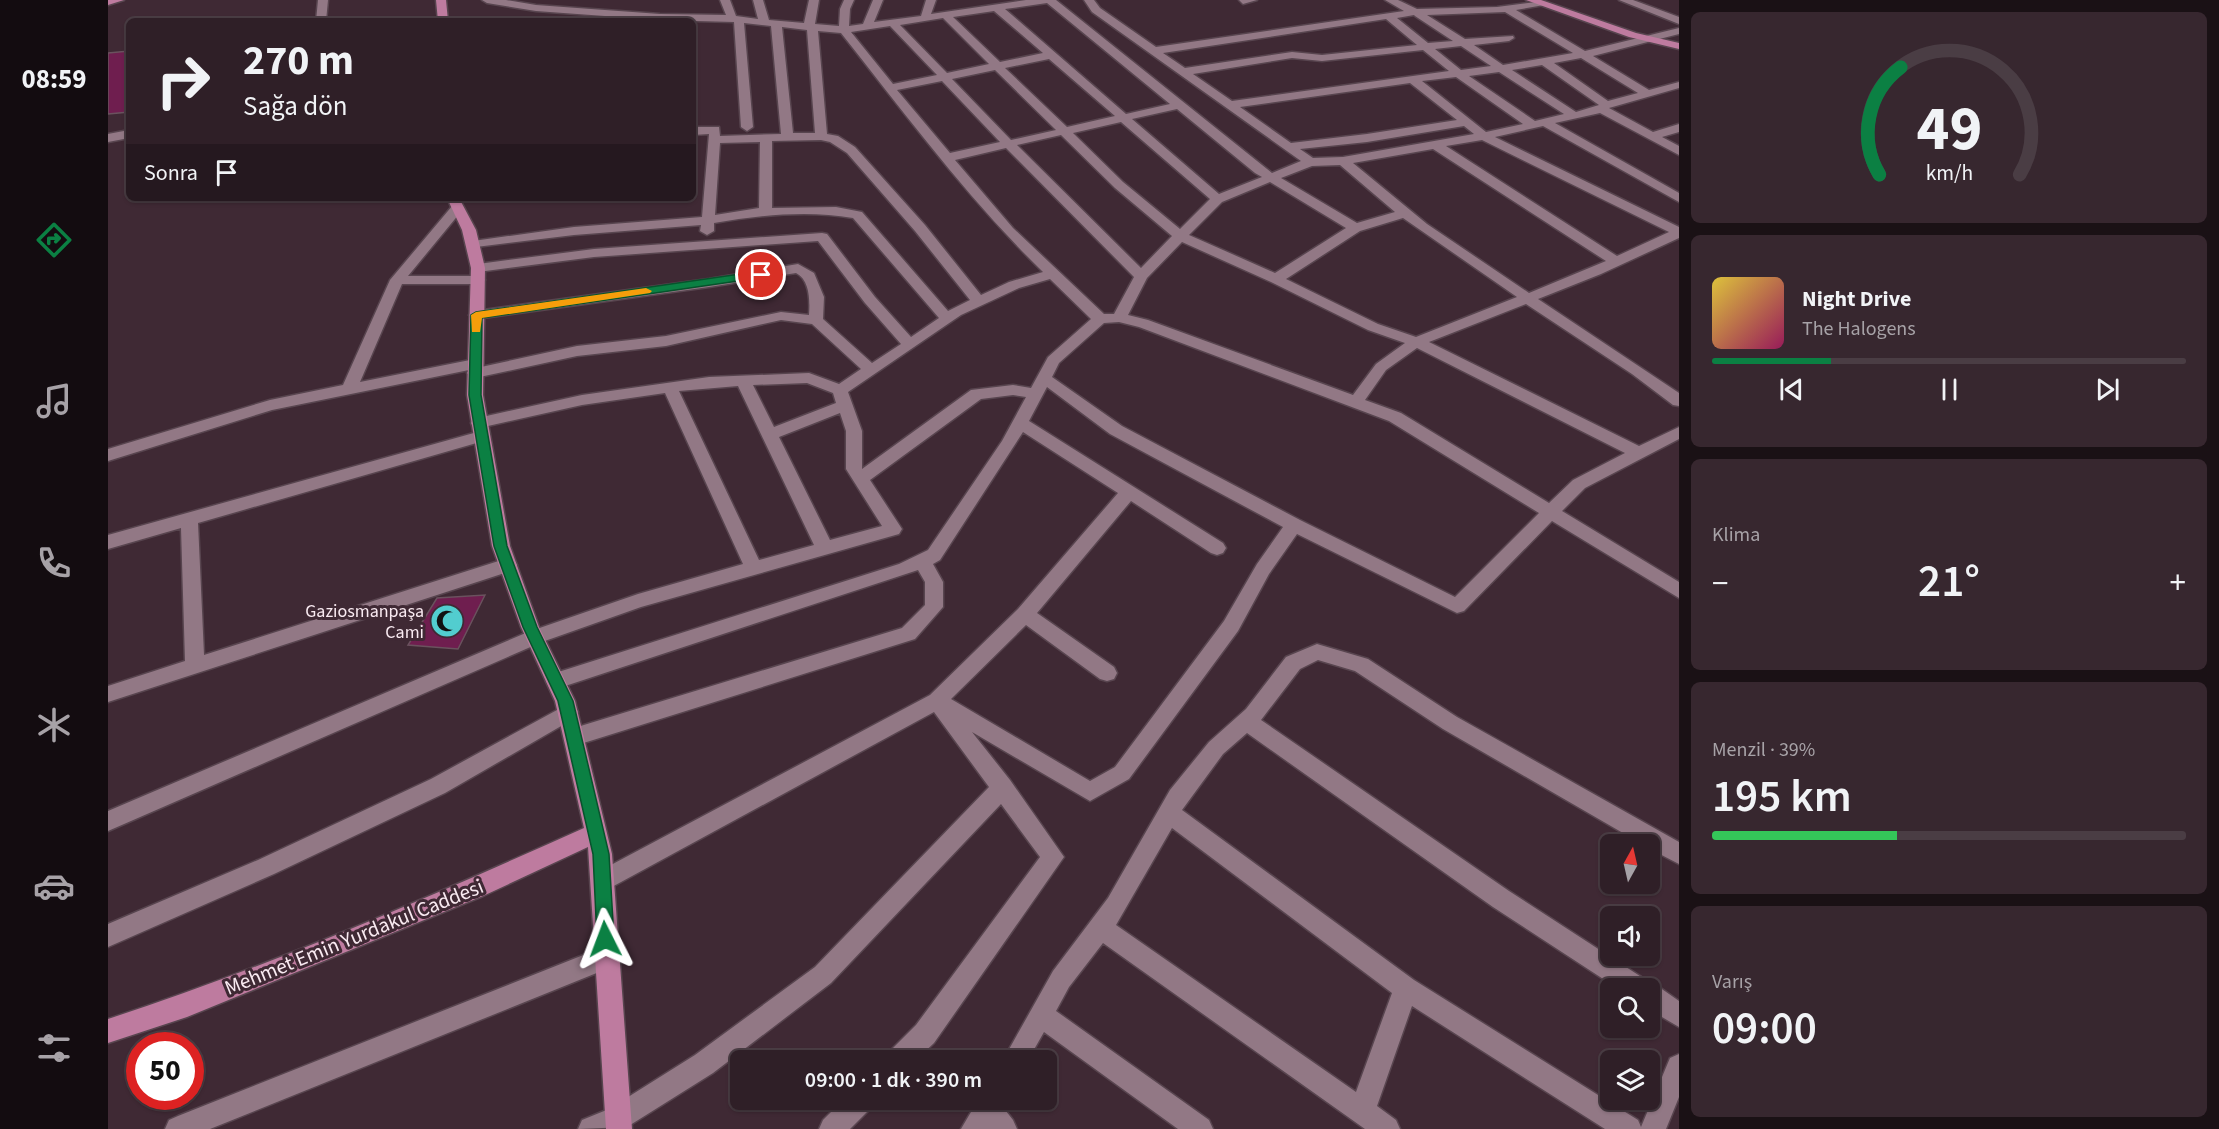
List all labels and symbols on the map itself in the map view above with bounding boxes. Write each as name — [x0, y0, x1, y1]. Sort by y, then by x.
pin — [735, 249, 786, 300]
place label: Gaziosmanpaşa Cami — [305, 599, 424, 645]
mosque icon: Gaziosmanpaşa Cami — [429, 603, 465, 639]
north arrow — [1600, 834, 1660, 894]
street label: Mehmet Emin Yurdakul Caddesi — [220, 871, 488, 1003]
position arrow — [573, 907, 637, 971]
speed limit sign: 50 — [126, 1032, 204, 1110]

